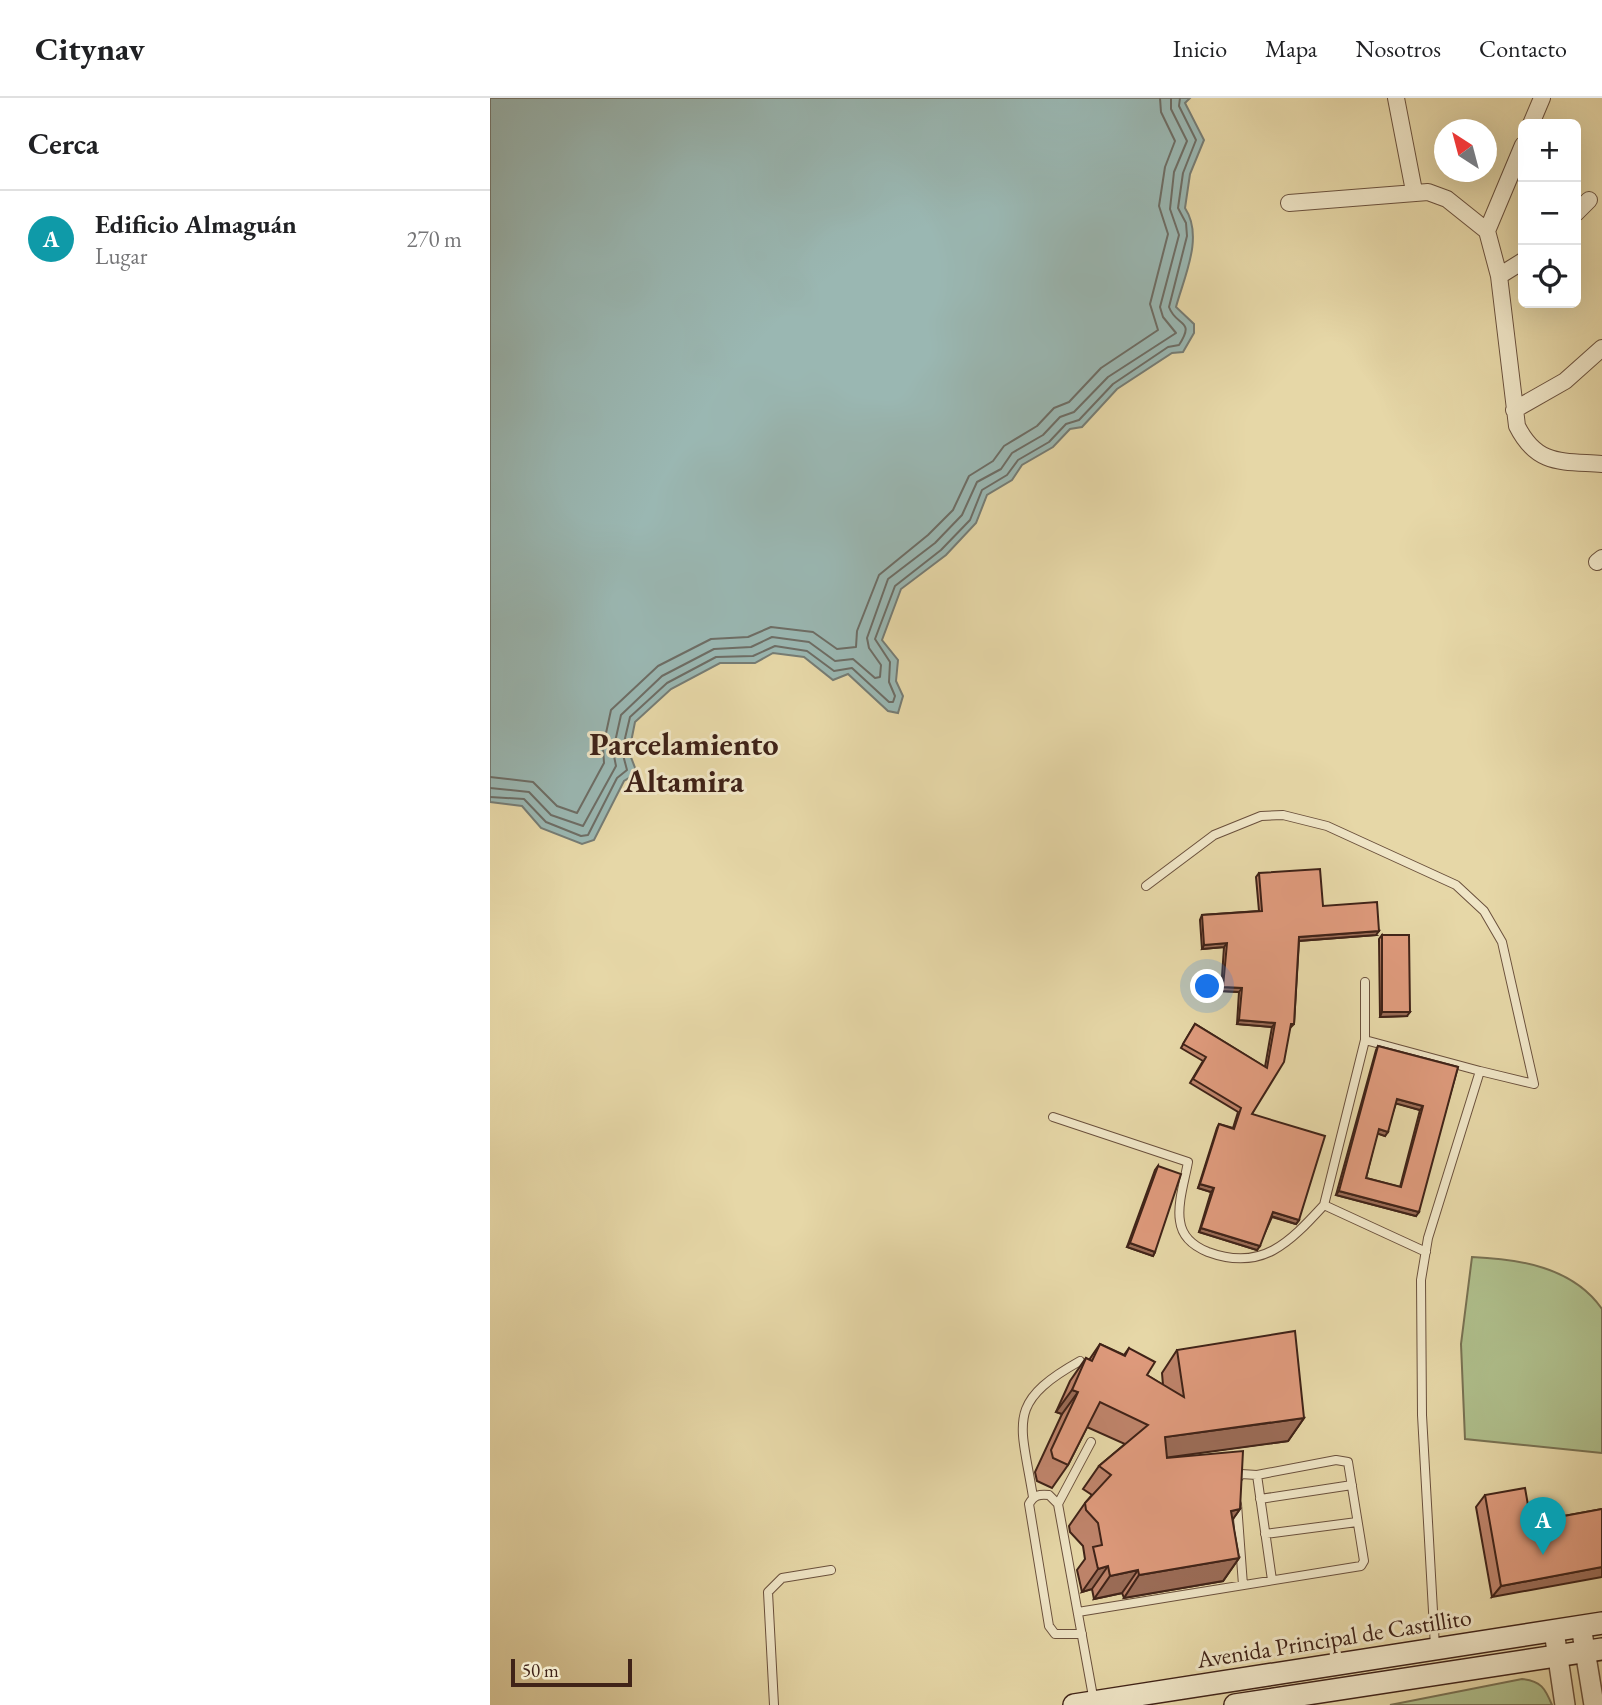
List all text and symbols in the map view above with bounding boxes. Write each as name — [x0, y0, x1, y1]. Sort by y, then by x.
text: Citynav — [35, 27, 145, 70]
text: Inicio — [1173, 33, 1227, 64]
text: Mapa — [1265, 33, 1317, 64]
text: Nosotros — [1355, 33, 1441, 64]
text: Contacto — [1479, 33, 1567, 64]
north arrow — [1434, 119, 1497, 182]
map controls — [1518, 119, 1581, 308]
button: + — [1518, 119, 1581, 182]
text: Cerca — [28, 124, 99, 163]
button: − — [1518, 182, 1581, 245]
text: Edificio Almaguán — [95, 207, 297, 241]
text: A — [43, 224, 59, 254]
text: 270 m — [406, 224, 462, 254]
text: Lugar — [95, 241, 147, 271]
button: locate — [1518, 245, 1581, 308]
district label: Parcelamiento Altamira — [589, 723, 779, 802]
your location — [1190, 969, 1224, 1003]
pin: A — [1520, 1497, 1566, 1555]
street label: Avenida Principal de Castillito — [1193, 1601, 1474, 1675]
scale bar — [511, 1656, 632, 1688]
text: 50 m — [522, 1658, 559, 1683]

